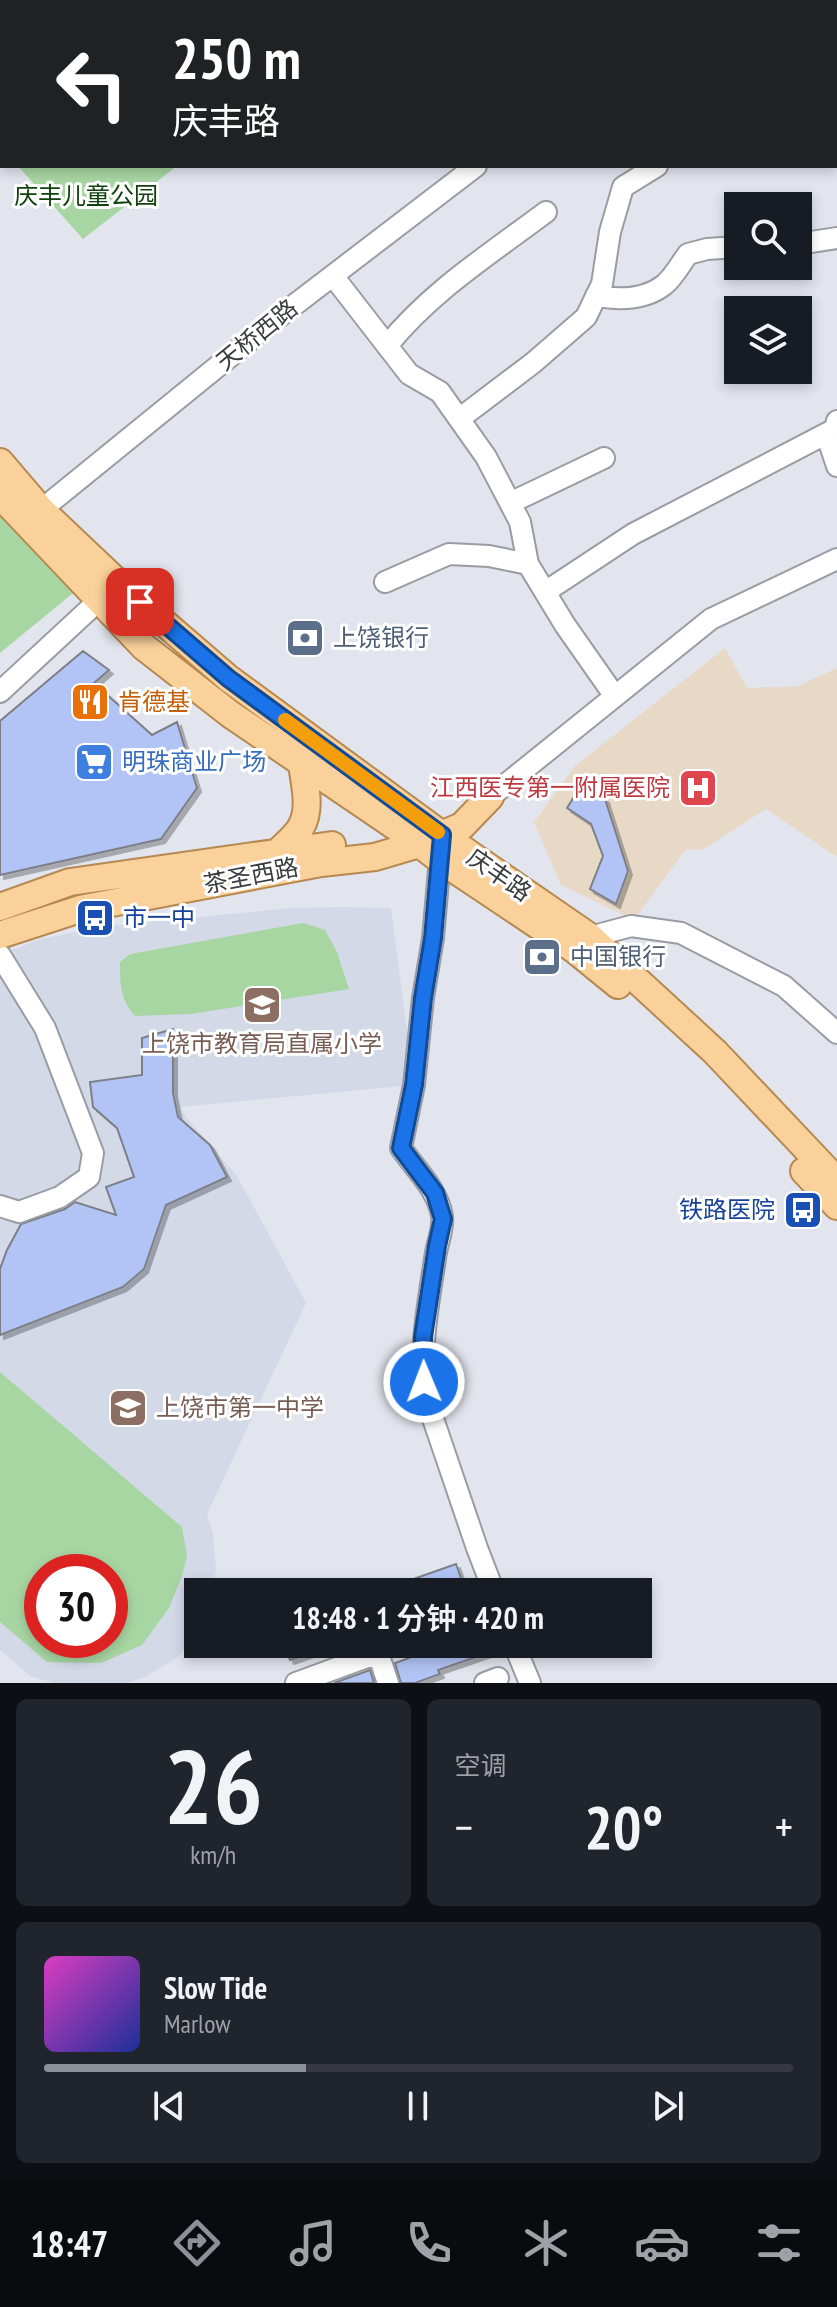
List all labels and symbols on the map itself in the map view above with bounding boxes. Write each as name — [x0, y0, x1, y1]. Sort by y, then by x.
park label: 庆丰儿童公园 — [14, 180, 158, 211]
street label: 天桥西路 — [210, 292, 304, 377]
pin — [106, 568, 174, 636]
bank icon: 上饶银行 — [284, 617, 326, 659]
place label: 上饶银行 — [333, 622, 429, 653]
restaurant icon: 肯德基 — [69, 681, 111, 723]
place label: 肯德基 — [118, 686, 190, 717]
supermarket icon: 明珠商业广场 — [73, 741, 115, 783]
place label: 明珠商业广场 — [122, 746, 266, 777]
hospital icon: 江西医专第一附属医院 — [677, 767, 719, 809]
place label: 江西医专第一附属医院 — [430, 772, 670, 803]
street label: 庆丰路 — [461, 841, 538, 908]
street label: 茶圣西路 — [201, 851, 301, 900]
bus stop icon: 市一中 — [74, 897, 116, 939]
place label: 市一中 — [123, 902, 195, 933]
bank icon: 中国银行 — [521, 936, 563, 978]
place label: 中国银行 — [570, 941, 666, 972]
school or university icon: 上饶市教育局直属小学 — [241, 984, 283, 1026]
place label: 上饶市教育局直属小学 — [142, 1028, 382, 1059]
bus stop icon: 铁路医院 — [782, 1189, 824, 1231]
place label: 铁路医院 — [679, 1194, 775, 1225]
position arrow — [382, 1340, 466, 1424]
school or university icon: 上饶市第一中学 — [107, 1387, 149, 1429]
place label: 上饶市第一中学 — [156, 1392, 324, 1423]
speed limit sign: 30 — [24, 1554, 128, 1658]

